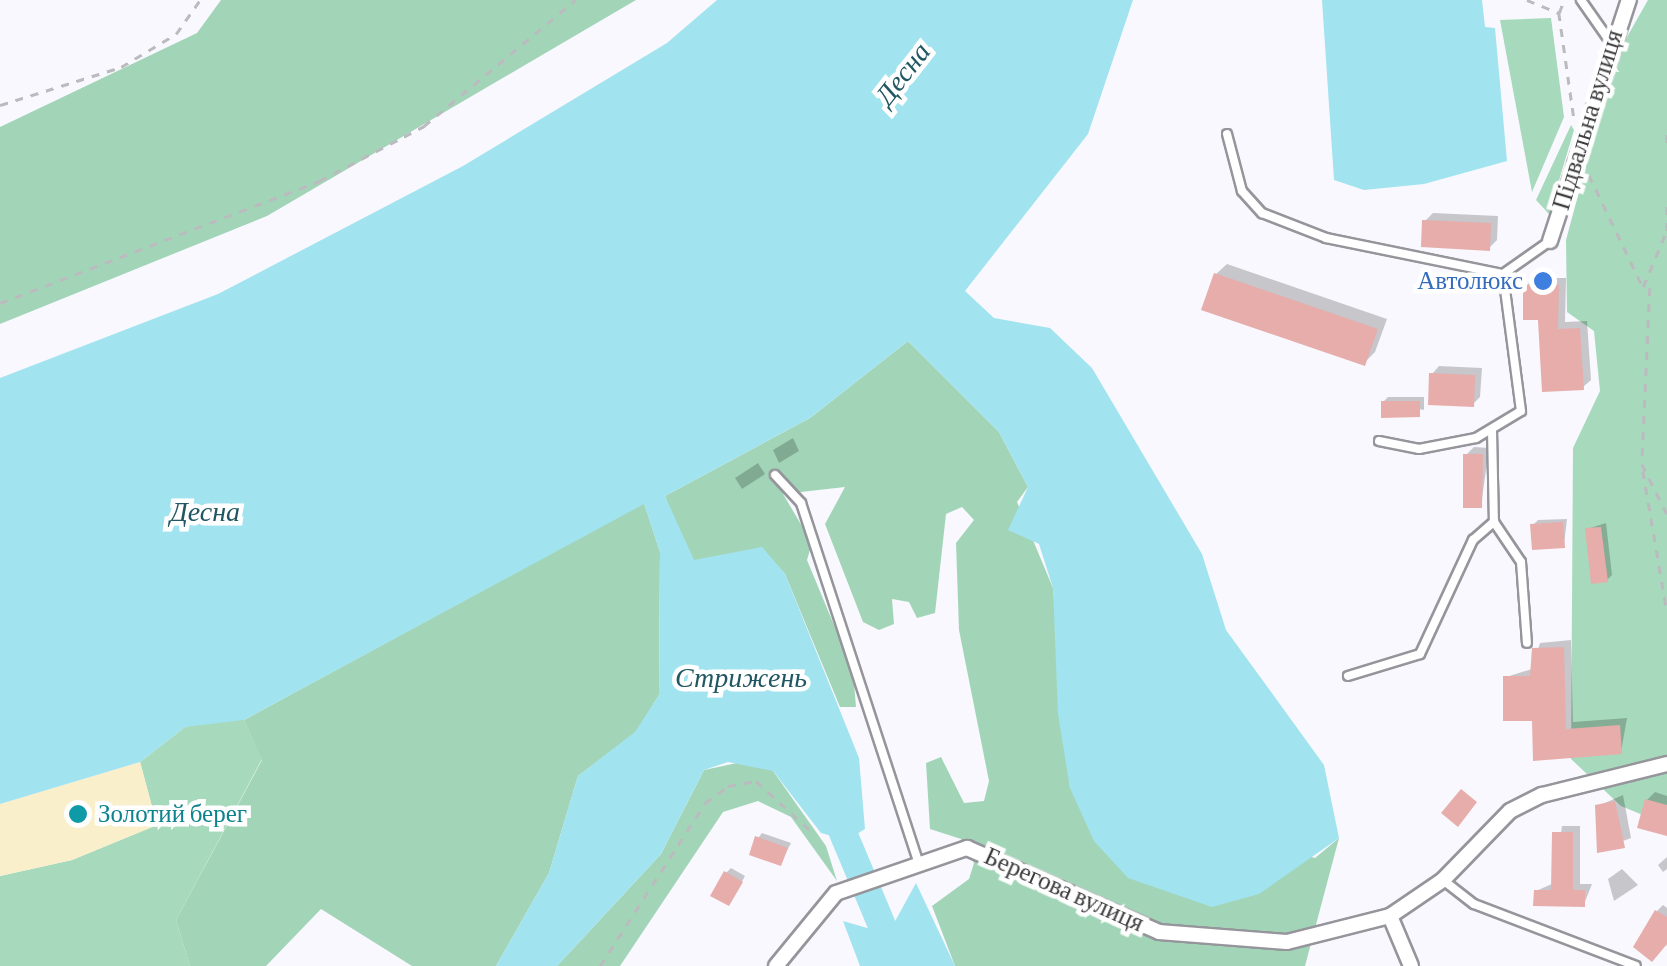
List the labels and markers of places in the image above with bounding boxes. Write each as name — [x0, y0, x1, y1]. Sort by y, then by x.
place label: Автолюкс — [1417, 266, 1523, 296]
marker: Автолюкс — [1532, 270, 1554, 292]
place label: Золотий берег — [98, 799, 247, 829]
marker: Золотий берег — [67, 803, 89, 825]

